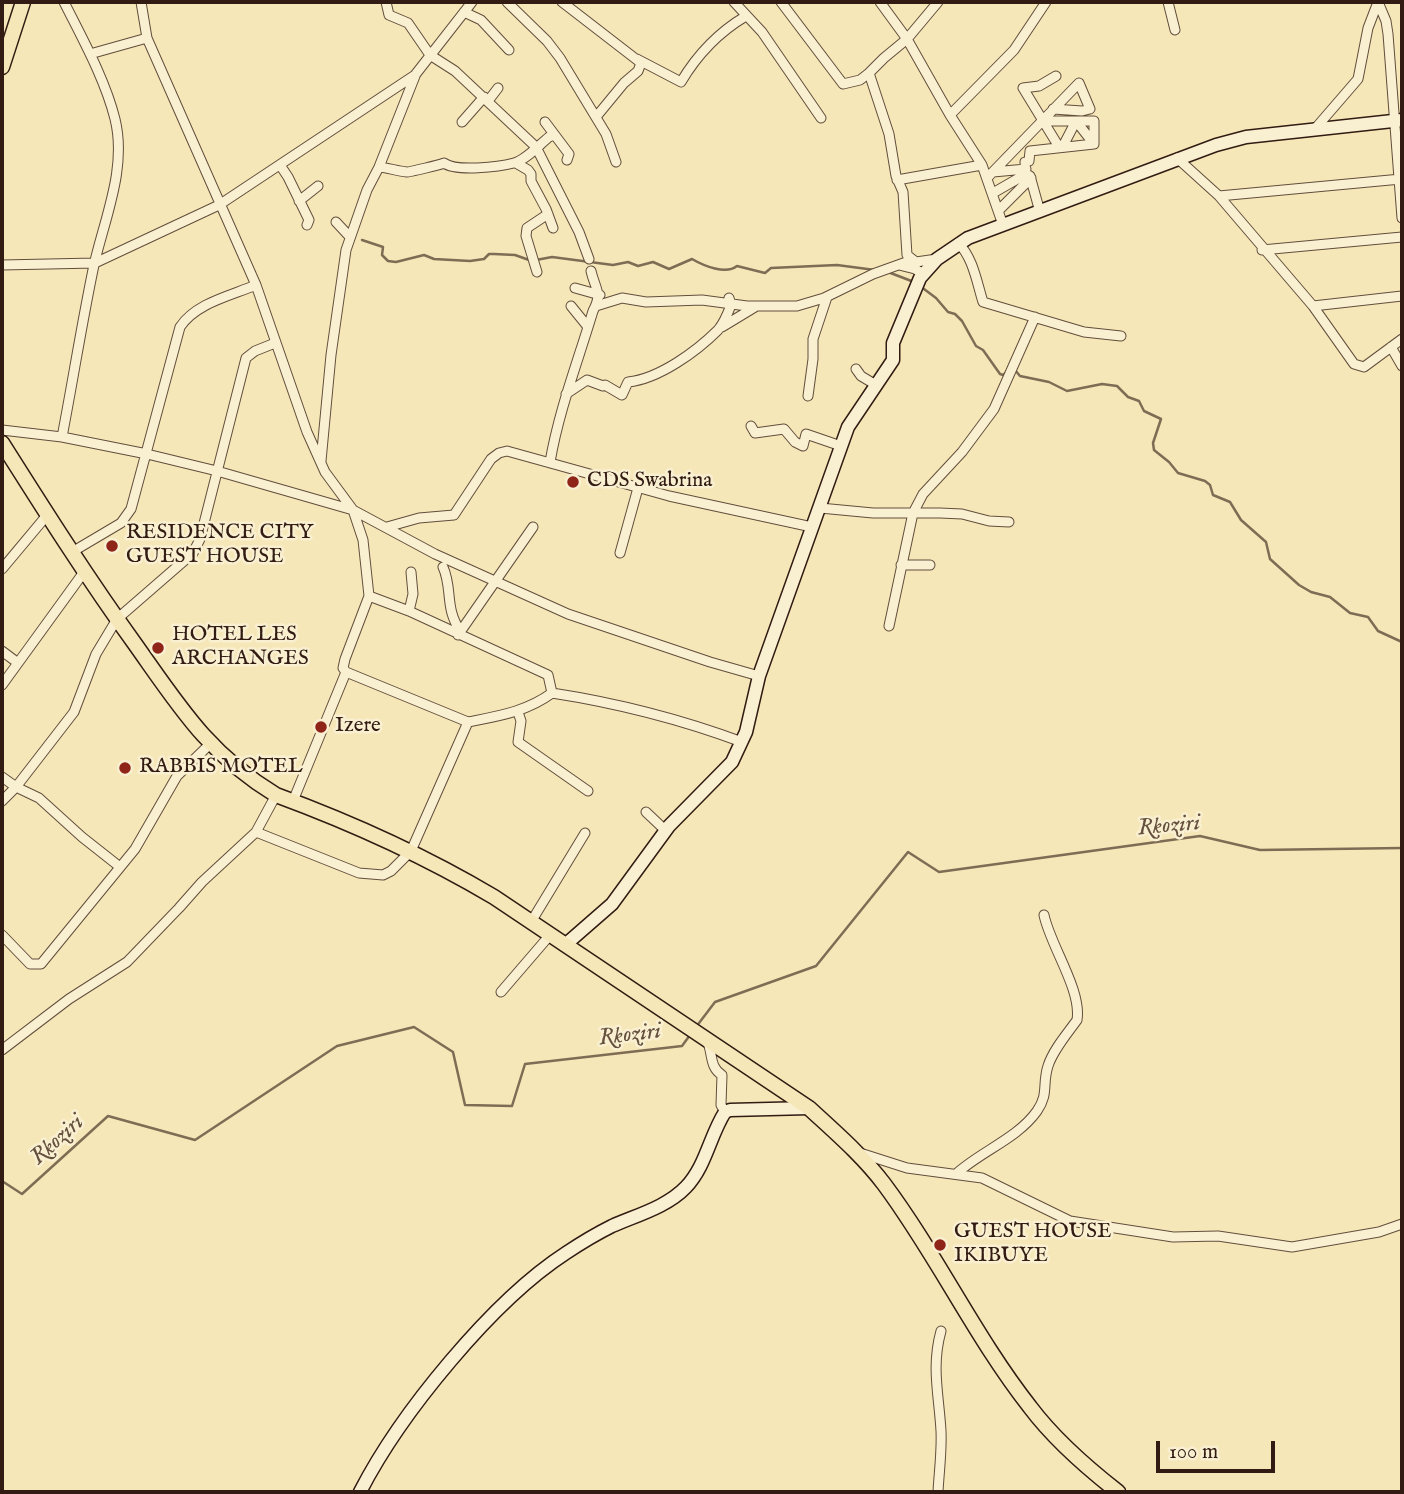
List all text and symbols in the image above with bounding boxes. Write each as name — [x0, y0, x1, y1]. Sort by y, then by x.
place label: CDS Swabrina — [587, 469, 712, 495]
marker: CDS Swabrina — [565, 474, 581, 490]
place label: RESIDENCE CITY GUEST HOUSE — [126, 521, 313, 571]
marker: RESIDENCE CITY GUEST HOUSE — [104, 538, 120, 554]
place label: HOTEL LES ARCHANGES — [172, 623, 309, 673]
marker: HOTEL LES ARCHANGES — [150, 640, 166, 656]
place label: Izere — [335, 714, 381, 740]
marker: Izere — [313, 719, 329, 735]
place label: RABBIS MOTEL — [139, 755, 303, 781]
marker: RABBIS MOTEL — [117, 760, 133, 776]
water label: Rkoziri — [1137, 811, 1201, 843]
water label: Rkoziri — [597, 1019, 663, 1053]
water label: Rkoziri — [26, 1110, 90, 1172]
place label: GUEST HOUSE IKIBUYE — [954, 1220, 1111, 1270]
marker: GUEST HOUSE IKIBUYE — [932, 1237, 948, 1253]
scale bar — [1159, 1428, 1278, 1472]
text: 100 m — [1169, 1439, 1218, 1466]

